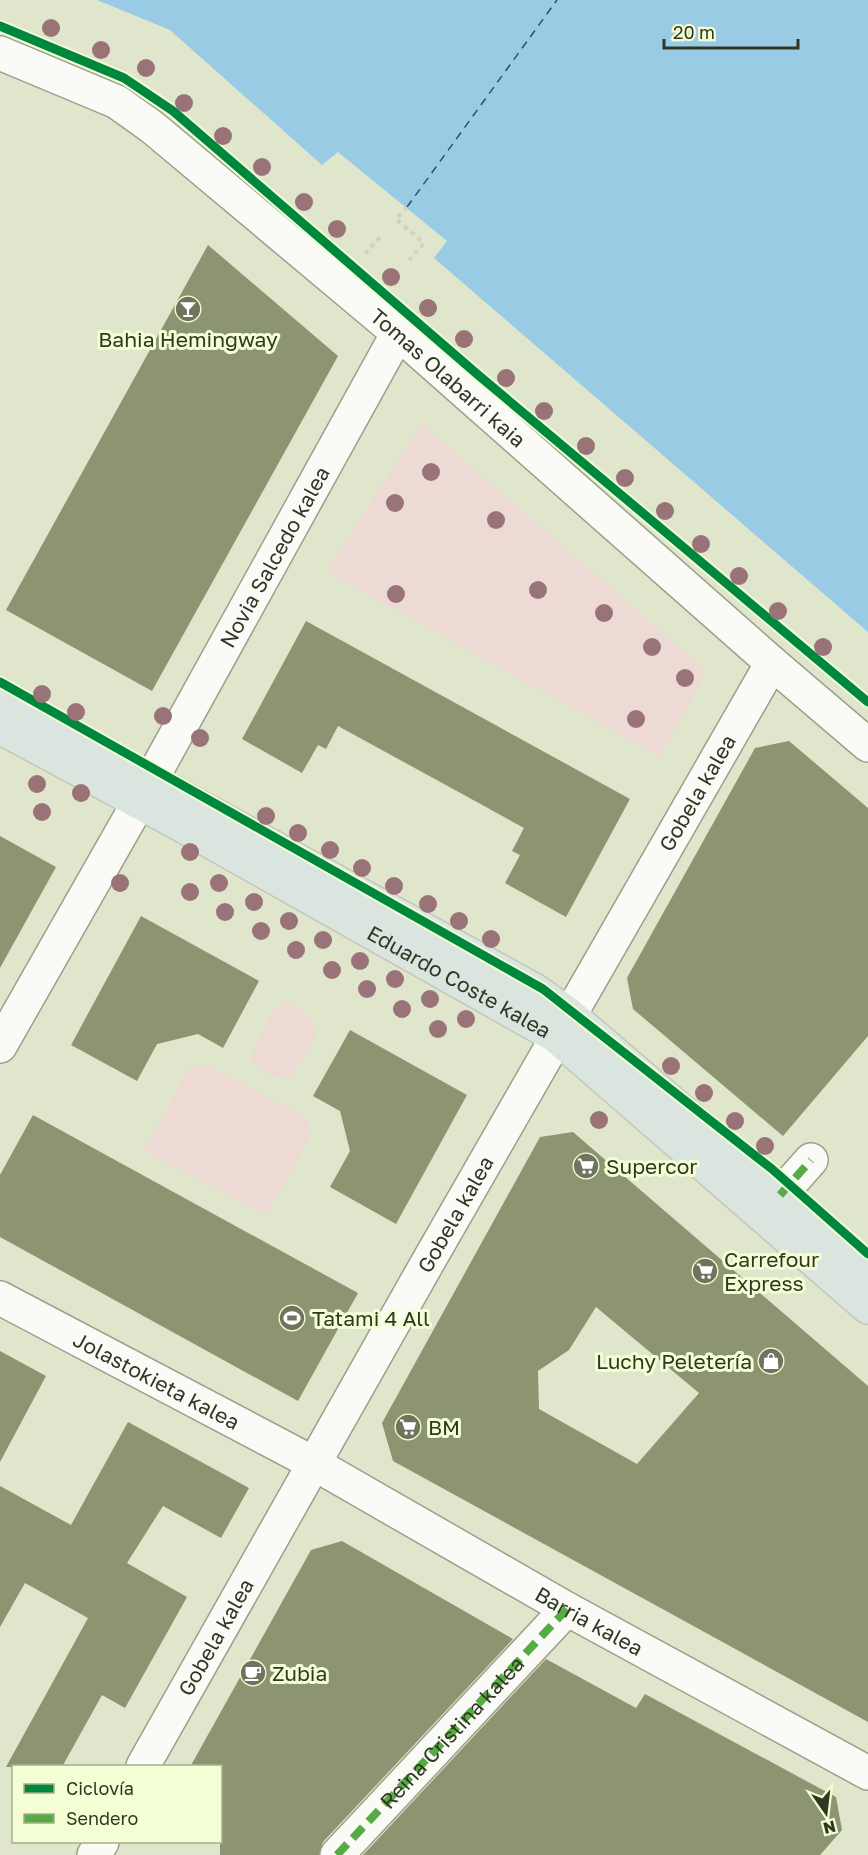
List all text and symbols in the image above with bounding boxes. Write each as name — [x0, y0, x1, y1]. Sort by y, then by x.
scale bar — [664, 12, 798, 50]
text: 20 m — [673, 21, 715, 43]
bar icon: Bahia Hemingway — [173, 294, 203, 324]
street label: Tomas Olabarri kaia — [365, 303, 531, 453]
place label: Bahia Hemingway — [98, 326, 278, 352]
street label: Novia Salcedo kalea — [214, 462, 335, 652]
street label: Gobela kalea — [653, 730, 741, 856]
street label: Eduardo Coste kalea — [363, 919, 556, 1044]
street label: Gobela kalea — [412, 1151, 499, 1277]
supermarket icon: Supercor — [571, 1151, 601, 1181]
place label: Supercor — [606, 1153, 697, 1179]
place label: Carrefour Express — [724, 1246, 819, 1296]
supermarket icon: Carrefour Express — [690, 1256, 720, 1286]
sports icon: Tatami 4 All — [277, 1303, 307, 1333]
place label: Tatami 4 All — [312, 1305, 430, 1331]
street label: Jolastokieta kalea — [69, 1326, 244, 1435]
shop icon: Luchy Peletería — [756, 1346, 786, 1376]
place label: Luchy Peletería — [596, 1348, 752, 1374]
supermarket icon: BM — [393, 1412, 423, 1442]
place label: BM — [428, 1414, 460, 1440]
street label: Gobela kalea — [172, 1574, 259, 1700]
street label: Barria kalea — [531, 1581, 648, 1661]
street label: Reina Cristina kalea — [374, 1651, 529, 1814]
cafe icon: Zubia — [238, 1658, 268, 1688]
place label: Zubia — [272, 1660, 327, 1686]
legend — [12, 1765, 222, 1843]
text: Ciclovía — [66, 1777, 134, 1799]
north arrow — [796, 1783, 856, 1843]
text: Sendero — [66, 1807, 138, 1829]
text: N — [821, 1816, 838, 1839]

